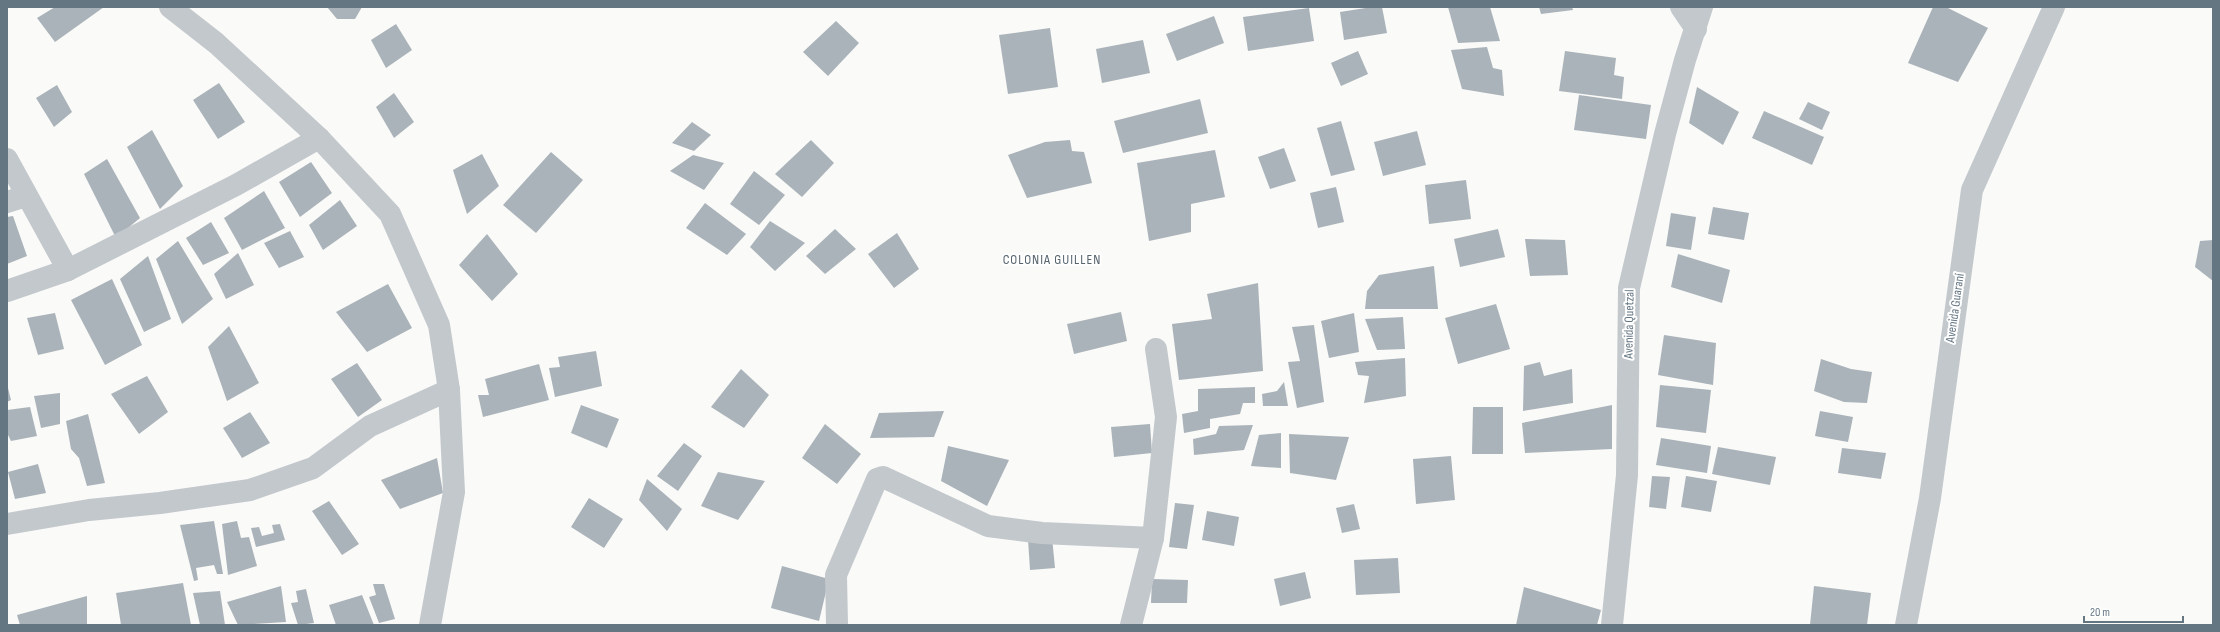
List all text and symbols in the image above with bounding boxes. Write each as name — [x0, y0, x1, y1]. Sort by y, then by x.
district label: COLONIA GUILLEN — [1003, 251, 1101, 268]
street label: Avenida Guaraní — [1942, 272, 1968, 345]
street label: Avenida Quetzal — [1620, 289, 1638, 360]
scale bar — [2084, 598, 2183, 624]
text: 20 m — [2090, 605, 2110, 620]

